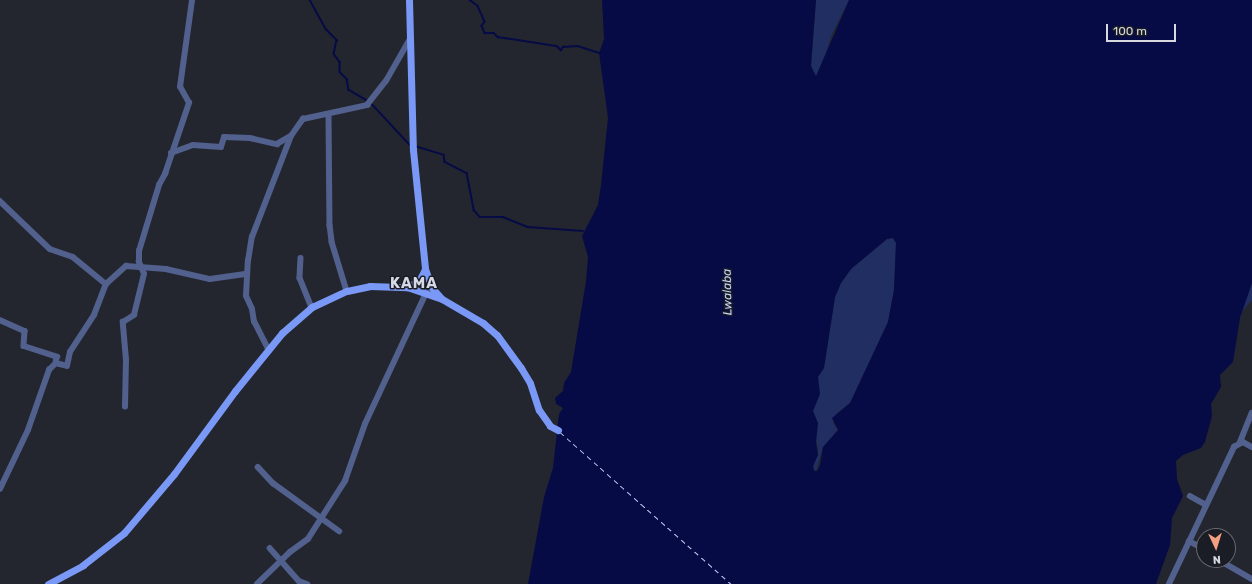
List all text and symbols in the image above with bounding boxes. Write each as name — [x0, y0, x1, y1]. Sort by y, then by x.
scale bar — [1108, 16, 1178, 42]
text: 100 m — [1113, 24, 1147, 38]
water label: Lwalaba — [720, 269, 736, 315]
district label: KAMA — [390, 275, 438, 293]
north arrow — [1196, 528, 1236, 568]
text: N — [1212, 553, 1221, 566]

